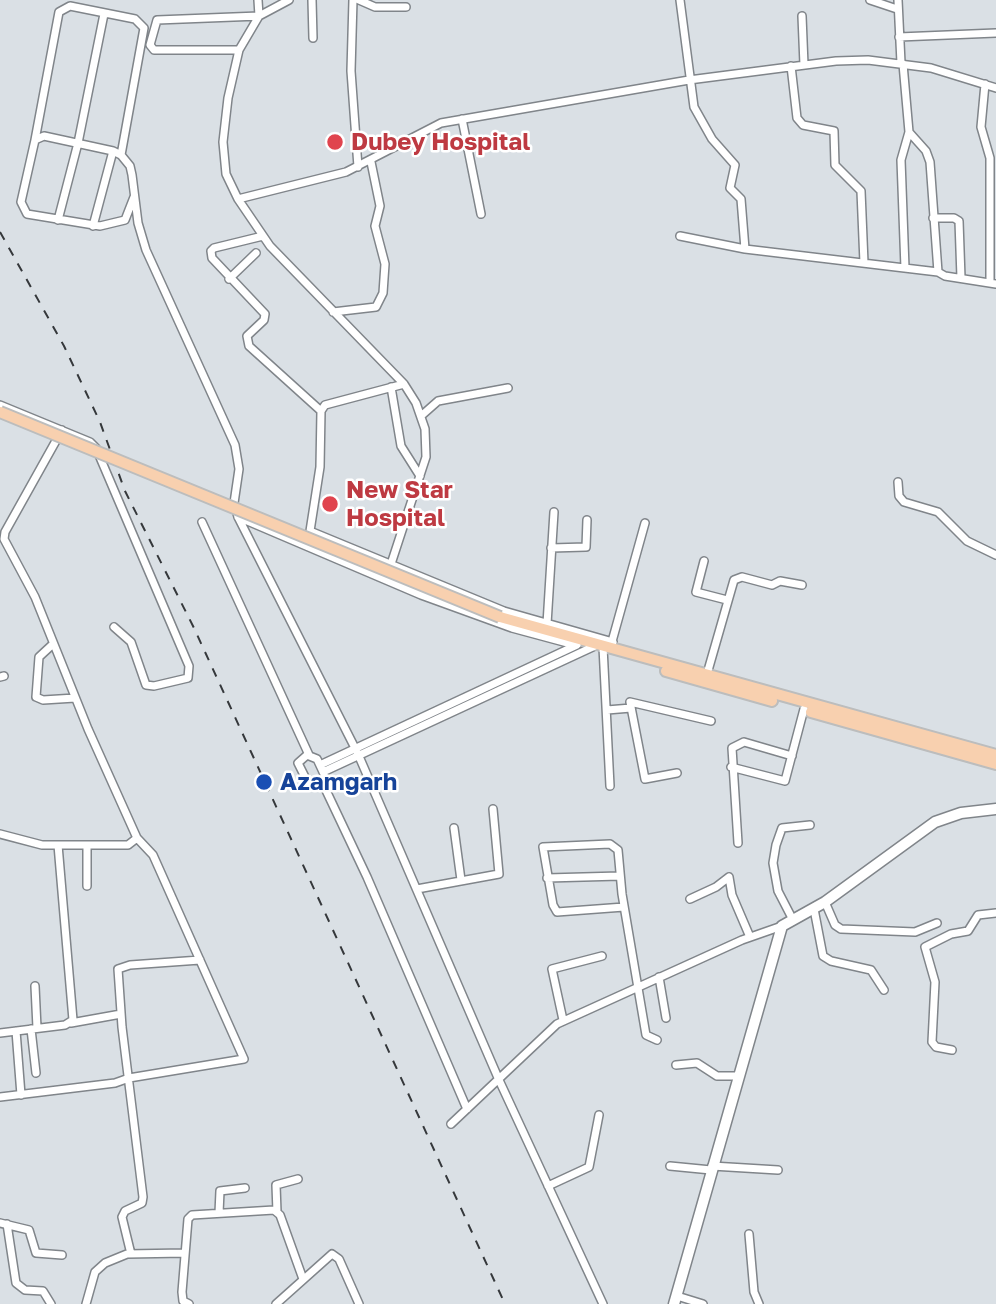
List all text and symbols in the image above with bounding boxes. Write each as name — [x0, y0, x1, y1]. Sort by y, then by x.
place label: Dubey Hospital — [351, 128, 530, 156]
marker: Dubey Hospital — [325, 132, 345, 152]
place label: New Star Hospital — [346, 476, 453, 532]
marker: New Star Hospital — [320, 494, 340, 514]
place label: Azamgarh — [280, 768, 397, 796]
marker: Azamgarh — [254, 772, 274, 792]

